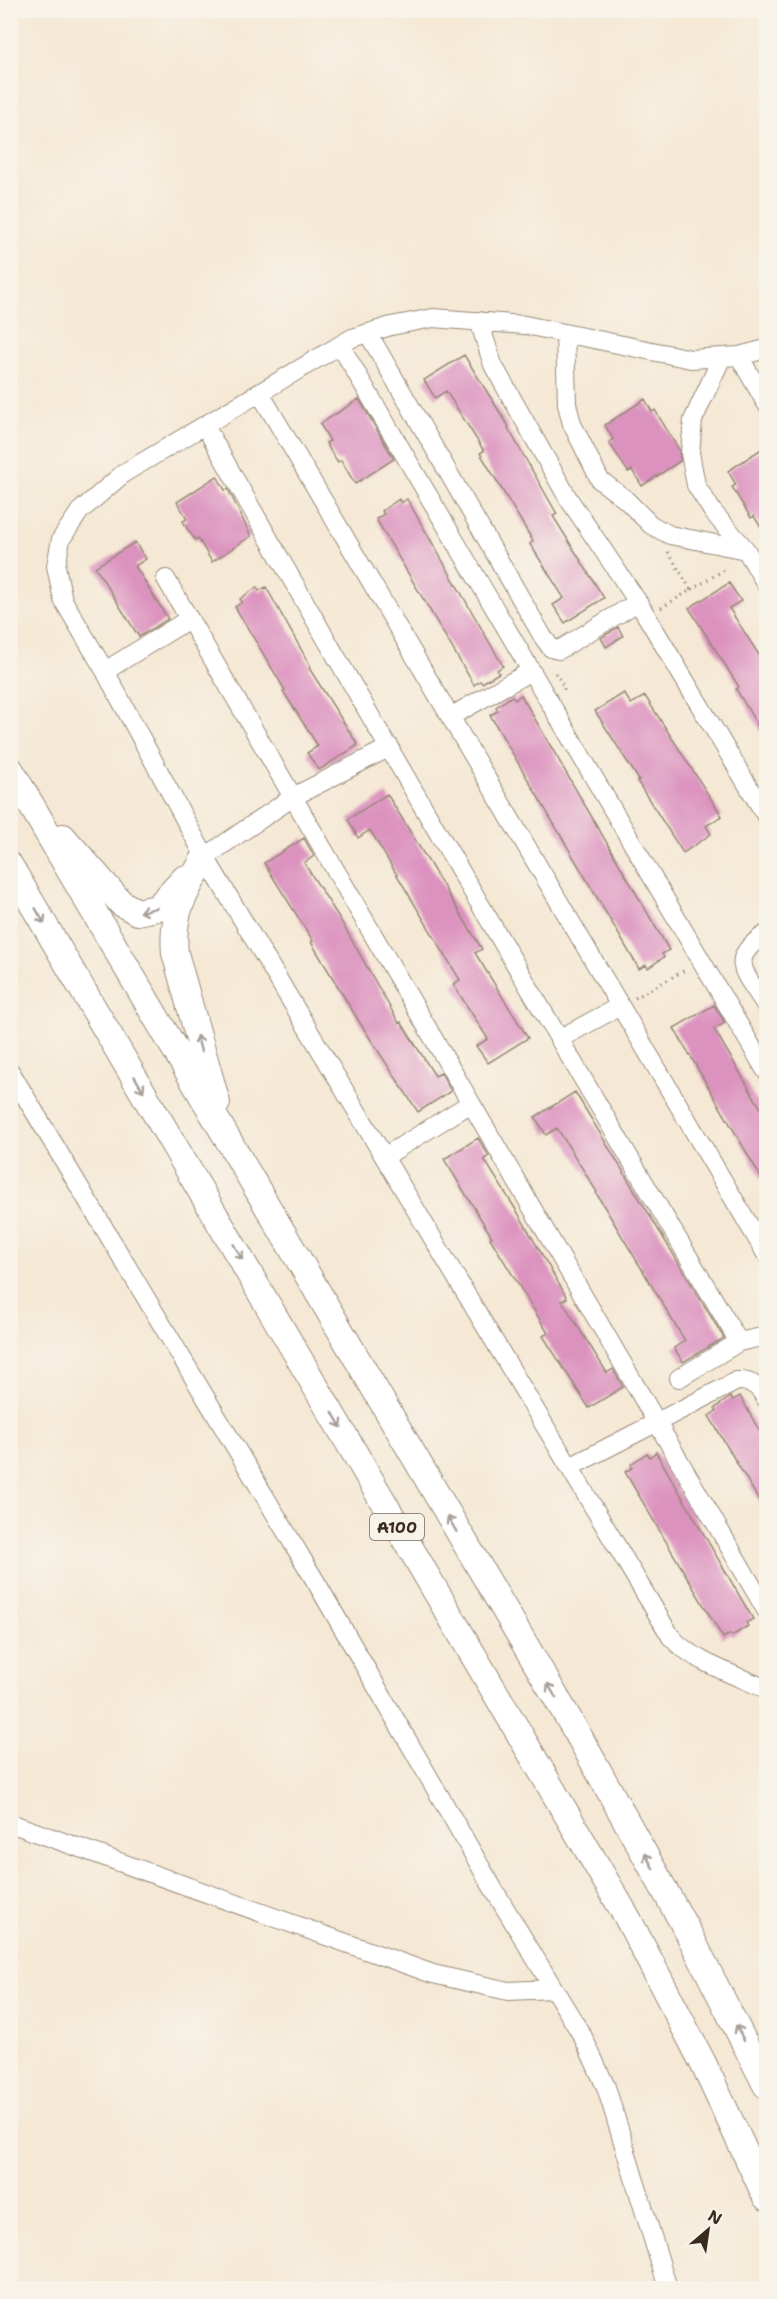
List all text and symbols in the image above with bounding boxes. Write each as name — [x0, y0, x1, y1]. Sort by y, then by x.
one-way arrow — [139, 904, 158, 916]
one-way arrow — [35, 907, 47, 924]
one-way arrow — [193, 1035, 205, 1054]
one-way arrow — [133, 1075, 145, 1092]
one-way arrow — [232, 1243, 244, 1260]
one-way arrow — [331, 1412, 343, 1429]
road number: A100 — [370, 1514, 424, 1540]
one-way arrow — [446, 1516, 458, 1533]
one-way arrow — [545, 1683, 557, 1700]
one-way arrow — [643, 1852, 654, 1870]
one-way arrow — [734, 2025, 746, 2042]
north arrow — [678, 2200, 738, 2260]
text: N — [704, 2205, 726, 2230]

